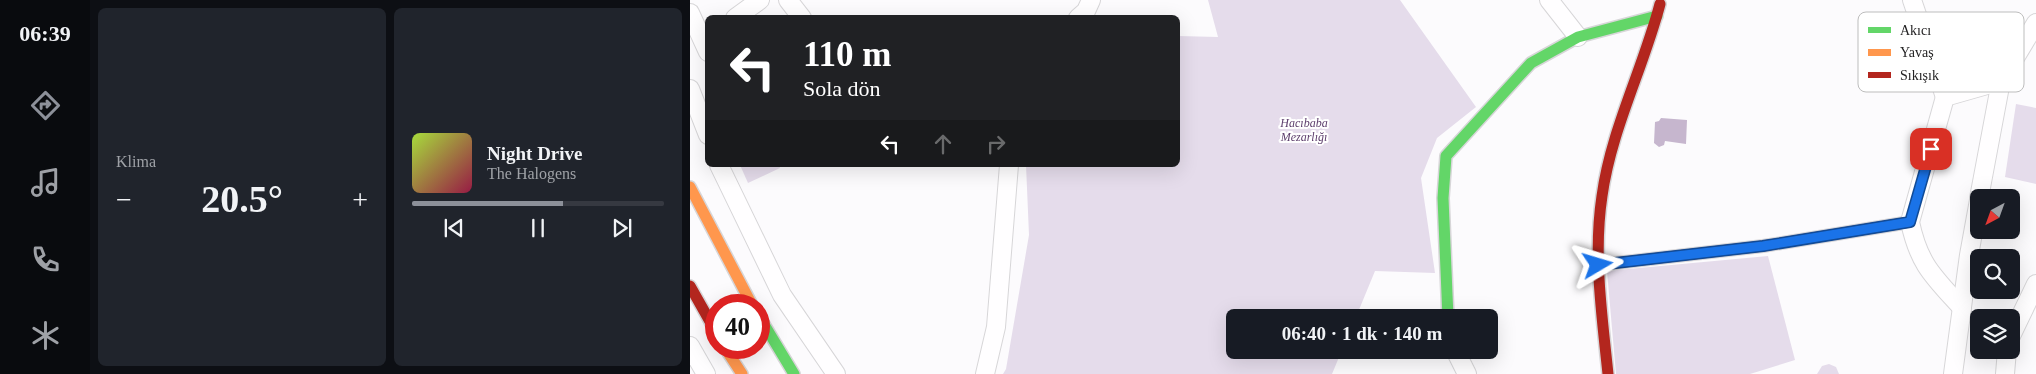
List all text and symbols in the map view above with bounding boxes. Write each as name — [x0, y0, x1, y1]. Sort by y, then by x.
legend — [1858, 12, 2024, 92]
text: 06:39 — [19, 21, 71, 46]
text: Akıcı — [1900, 23, 1931, 38]
icon: left — [720, 35, 785, 100]
text: 110 m — [803, 35, 891, 74]
text: Yavaş — [1900, 45, 1934, 60]
text: Sıkışık — [1900, 68, 1939, 83]
text: Sola dön — [803, 76, 881, 101]
icon: directions — [28, 88, 63, 123]
park label: Hacıbaba Mezarlığı — [1279, 116, 1328, 144]
pin — [1910, 128, 1952, 170]
icon: left — [876, 130, 904, 158]
icon: ahead — [929, 130, 957, 158]
icon: right — [982, 130, 1010, 158]
icon: arrive — [1917, 135, 1945, 163]
text: Night Drive — [487, 143, 583, 164]
text: Klima — [116, 153, 156, 170]
icon: music — [28, 165, 63, 200]
text: The Halogens — [487, 165, 576, 182]
text: 20.5° — [201, 178, 283, 220]
text: − — [116, 184, 132, 215]
text: + — [352, 184, 368, 215]
north arrow — [1970, 189, 2020, 239]
map controls — [1970, 189, 2020, 359]
icon: previous — [440, 214, 468, 242]
icon: pause — [524, 214, 552, 242]
icon: next — [608, 214, 636, 242]
position arrow — [1571, 238, 1623, 290]
icon: phone — [28, 242, 63, 277]
button: search — [1970, 249, 2020, 299]
speed limit sign: 40 — [705, 294, 770, 359]
button: layers — [1970, 309, 2020, 359]
icon: climate — [28, 318, 63, 353]
text: 06:40 · 1 dk · 140 m — [1282, 323, 1442, 344]

